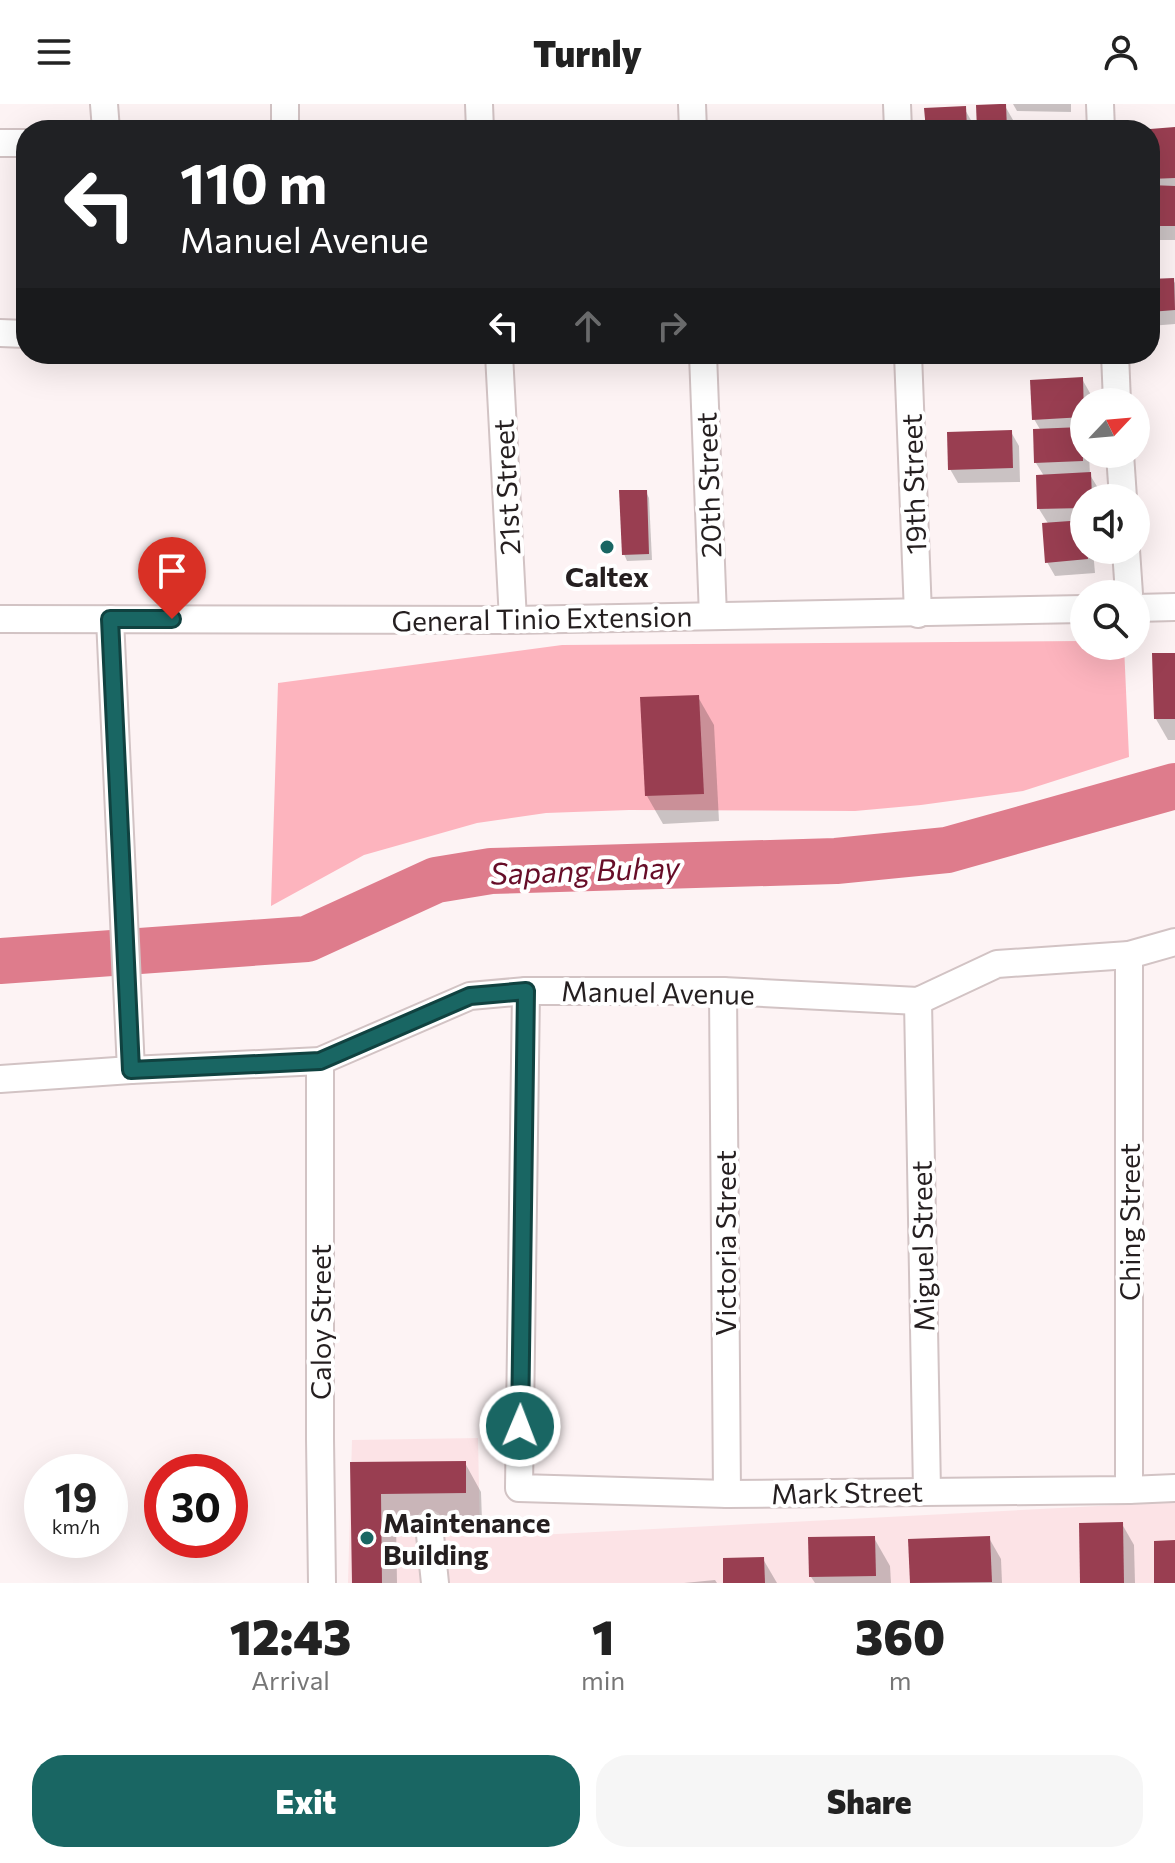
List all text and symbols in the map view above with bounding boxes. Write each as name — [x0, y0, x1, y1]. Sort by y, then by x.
icon: menu — [32, 30, 76, 74]
text: Turnly — [533, 30, 642, 74]
icon: person — [1099, 30, 1143, 74]
text: 110 m — [180, 147, 327, 216]
icon: left — [48, 152, 152, 256]
text: Manuel Avenue — [180, 216, 429, 260]
icon: left — [482, 304, 526, 348]
icon: ahead — [566, 304, 610, 348]
icon: right — [650, 304, 694, 348]
north arrow — [1070, 388, 1150, 468]
map controls — [1070, 388, 1150, 660]
street label: 20th Street — [688, 412, 728, 558]
street label: 19th Street — [894, 413, 932, 555]
street label: 21st Street — [485, 418, 527, 556]
button: sound — [1070, 484, 1150, 564]
pin — [138, 537, 206, 619]
marker: Caltex — [598, 538, 616, 556]
icon: arrive — [150, 549, 194, 593]
place label: Caltex — [565, 559, 649, 593]
button: search — [1070, 580, 1150, 660]
street label: General Tinio Extension — [391, 598, 693, 638]
water label: Sapang Buhay — [489, 847, 682, 891]
street label: Manuel Avenue — [561, 973, 755, 1011]
street label: Ching Street — [1112, 1143, 1146, 1301]
street label: Victoria Street — [708, 1150, 742, 1336]
street label: Miguel Street — [904, 1160, 940, 1332]
street label: Caloy Street — [303, 1244, 337, 1400]
position arrow — [478, 1384, 562, 1468]
speed limit sign: 30 — [144, 1454, 248, 1558]
text: 19 — [55, 1471, 97, 1520]
street label: Mark Street — [771, 1474, 923, 1510]
place label: Maintenance Building — [383, 1505, 550, 1571]
text: km/h — [52, 1514, 100, 1538]
marker: Maintenance Building — [358, 1529, 376, 1547]
text: 12:43 — [230, 1606, 351, 1665]
text: 1 — [592, 1606, 614, 1665]
text: 360 — [855, 1606, 945, 1665]
text: Arrival — [251, 1664, 330, 1695]
text: min — [581, 1664, 625, 1695]
text: m — [889, 1664, 911, 1695]
button: Exit — [32, 1755, 580, 1847]
button: Share — [596, 1755, 1143, 1847]

